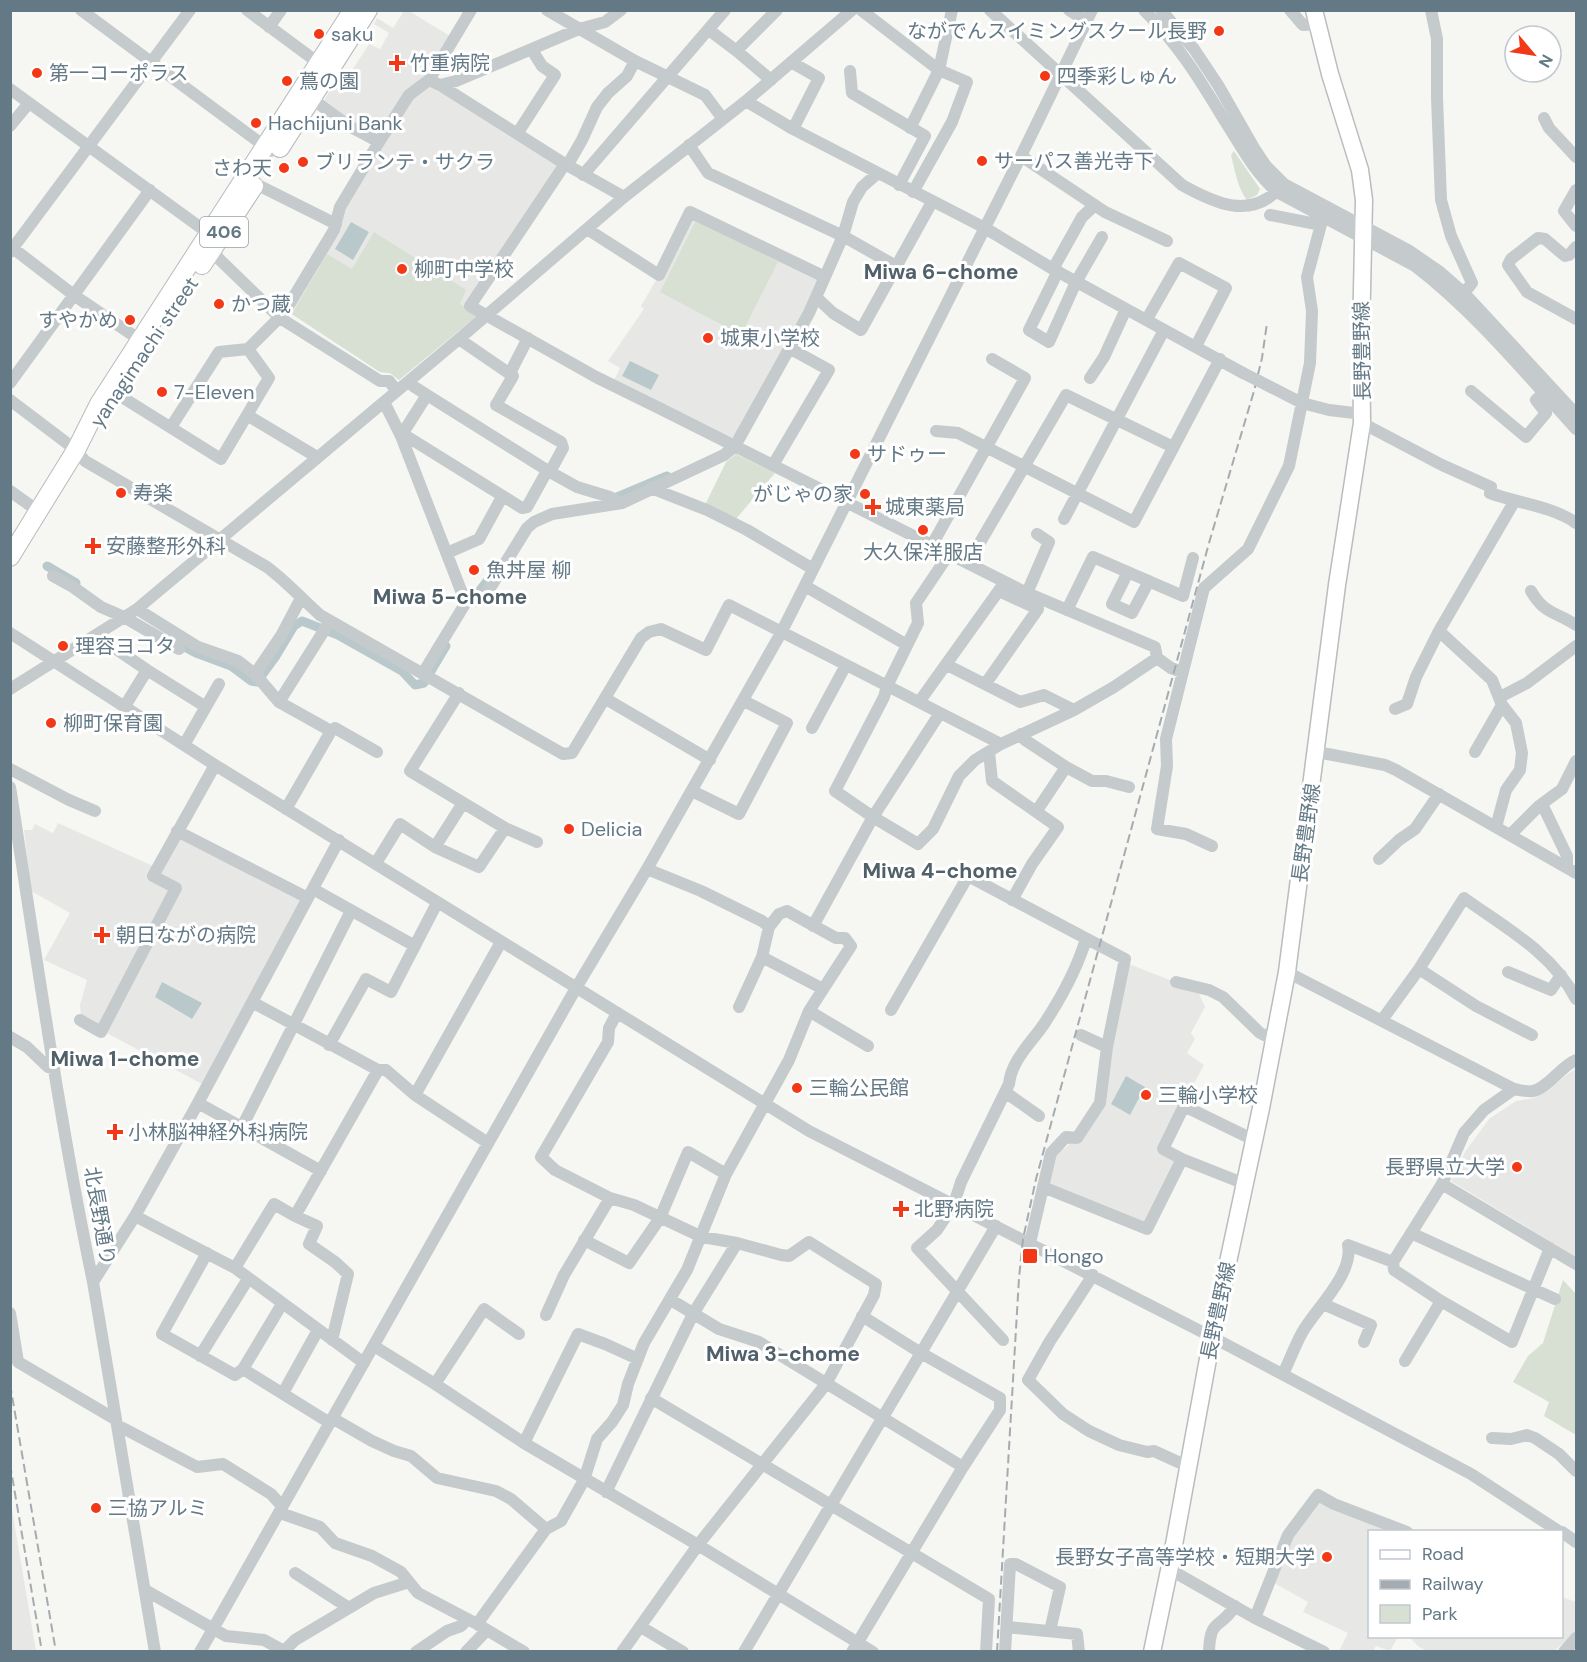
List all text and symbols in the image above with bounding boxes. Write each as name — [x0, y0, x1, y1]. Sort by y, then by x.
place label: ながでんスイミングスクール長野 — [907, 18, 1207, 44]
place label: saku — [331, 21, 373, 47]
marker: ながでんスイミングスクール長野 — [1212, 24, 1226, 38]
north arrow — [1503, 24, 1563, 84]
marker: saku — [312, 27, 326, 41]
place label: 竹重病院 — [410, 50, 490, 76]
text: N — [1534, 51, 1558, 71]
marker: 竹重病院 — [388, 54, 406, 72]
place label: 第一コーポラス — [49, 60, 189, 86]
place label: 四季彩しゅん — [1057, 63, 1177, 89]
marker: 第一コーポラス — [30, 66, 44, 80]
place label: 蔦の園 — [299, 68, 359, 94]
marker: 四季彩しゅん — [1038, 69, 1052, 83]
marker: 蔦の園 — [280, 74, 294, 88]
place label: Hachijuni Bank — [268, 110, 403, 136]
marker: Hachijuni Bank — [249, 116, 263, 130]
place label: サーパス善光寺下 — [994, 148, 1154, 174]
place label: ブリランテ・サクラ — [315, 149, 495, 175]
marker: サーパス善光寺下 — [975, 154, 989, 168]
place label: さわ天 — [212, 155, 272, 181]
marker: ブリランテ・サクラ — [296, 155, 310, 169]
marker: さわ天 — [277, 161, 291, 175]
road number: 406 — [200, 217, 248, 247]
place label: 柳町中学校 — [414, 256, 514, 282]
district label: Miwa 6-chome — [864, 258, 1018, 286]
marker: 柳町中学校 — [395, 262, 409, 276]
street label: yanagimachi street — [84, 272, 204, 432]
place label: かつ蔵 — [231, 291, 291, 317]
marker: かつ蔵 — [212, 297, 226, 311]
street label: 長野豊野線 — [1348, 301, 1376, 401]
place label: すやかめ — [38, 307, 118, 333]
marker: すやかめ — [123, 313, 137, 327]
place label: 城東小学校 — [720, 325, 820, 351]
marker: 城東小学校 — [701, 331, 715, 345]
place label: 7-Eleven — [174, 379, 254, 405]
marker: 7-Eleven — [155, 385, 169, 399]
place label: サドゥー — [867, 441, 947, 467]
marker: サドゥー — [848, 447, 862, 461]
place label: 寿楽 — [133, 480, 173, 506]
place label: がじゃの家 — [753, 481, 853, 507]
marker: 寿楽 — [114, 486, 128, 500]
marker: がじゃの家 — [858, 487, 872, 501]
place label: 城東薬局 — [885, 494, 965, 520]
marker: 城東薬局 — [866, 500, 880, 514]
marker: 大久保洋服店 — [916, 523, 930, 537]
place label: 安藤整形外科 — [106, 533, 226, 559]
marker: 安藤整形外科 — [84, 537, 102, 555]
place label: 大久保洋服店 — [863, 539, 983, 565]
place label: 魚丼屋 柳 — [486, 557, 571, 583]
marker: 魚丼屋 柳 — [467, 563, 481, 577]
district label: Miwa 5-chome — [373, 583, 527, 611]
place label: 理容ヨコタ — [75, 633, 175, 659]
marker: 理容ヨコタ — [56, 639, 70, 653]
place label: 柳町保育園 — [63, 710, 163, 736]
marker: 柳町保育園 — [44, 716, 58, 730]
street label: 長野豊野線 — [1286, 782, 1326, 884]
place label: Delicia — [581, 816, 643, 842]
marker: Delicia — [562, 822, 576, 836]
district label: Miwa 4-chome — [863, 857, 1017, 885]
place label: 朝日ながの病院 — [116, 922, 256, 948]
marker: 朝日ながの病院 — [93, 926, 111, 944]
district label: Miwa 1-chome — [51, 1045, 199, 1073]
place label: 三輪公民館 — [809, 1075, 909, 1101]
marker: 三輪公民館 — [790, 1081, 804, 1095]
place label: 三輪小学校 — [1158, 1082, 1258, 1108]
marker: 三輪小学校 — [1139, 1088, 1153, 1102]
place label: 小林脳神経外科病院 — [128, 1119, 308, 1145]
marker: 小林脳神経外科病院 — [106, 1123, 124, 1141]
place label: 長野県立大学 — [1385, 1154, 1505, 1180]
marker: 長野県立大学 — [1510, 1160, 1524, 1174]
street label: 北長野通り — [79, 1165, 121, 1267]
place label: 北野病院 — [914, 1196, 994, 1222]
marker: 北野病院 — [892, 1200, 910, 1218]
place label: Hongo — [1044, 1243, 1104, 1269]
marker: Hongo — [1021, 1247, 1039, 1265]
street label: 長野豊野線 — [1195, 1259, 1241, 1363]
district label: Miwa 3-chome — [706, 1340, 860, 1368]
place label: 三協アルミ — [108, 1495, 208, 1521]
marker: 三協アルミ — [89, 1501, 103, 1515]
legend — [1368, 1530, 1563, 1638]
text: Road — [1422, 1542, 1464, 1566]
place label: 長野女子高等学校・短期大学 — [1055, 1544, 1315, 1570]
marker: 長野女子高等学校・短期大学 — [1320, 1550, 1334, 1564]
text: Railway — [1422, 1572, 1484, 1596]
text: Park — [1422, 1602, 1458, 1626]

